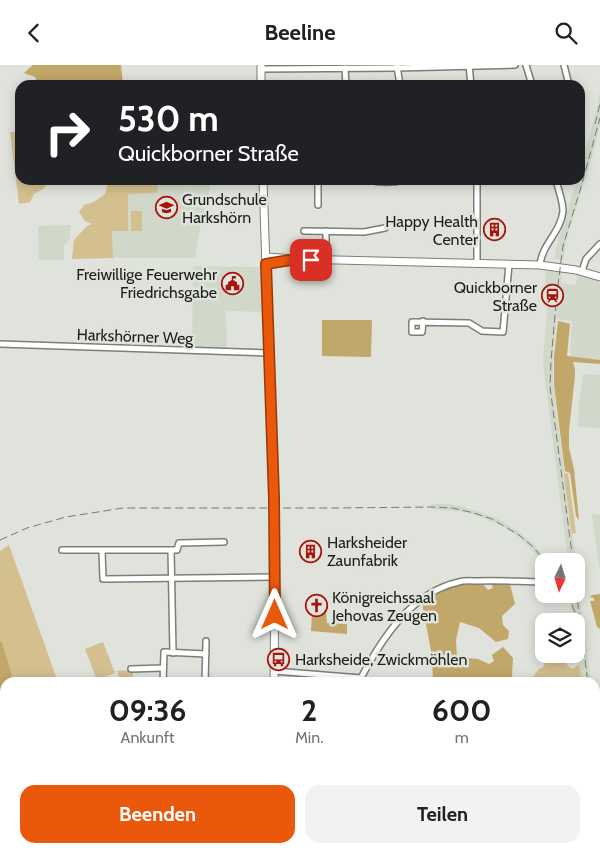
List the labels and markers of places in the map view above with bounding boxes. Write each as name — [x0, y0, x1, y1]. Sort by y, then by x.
place label: Grundschule Harkshörn — [182, 190, 267, 227]
school or university icon: Grundschule Harkshörn — [154, 196, 178, 220]
place label: Happy Health Center — [385, 212, 479, 249]
building icon: Happy Health Center — [482, 218, 506, 242]
pin — [290, 239, 332, 281]
place label: Freiwillige Feuerwehr Friedrichsgabe — [76, 265, 218, 302]
public building icon: Freiwillige Feuerwehr Friedrichsgabe — [221, 271, 245, 295]
place label: Quickborner Straße — [454, 278, 538, 315]
station icon: Quickborner Straße — [541, 284, 565, 308]
place label: Harksheider Zaunfabrik — [327, 533, 408, 570]
building icon: Harksheider Zaunfabrik — [299, 539, 323, 563]
place label: Königreichssaal Jehovas Zeugen — [331, 588, 437, 625]
church icon: Königreichssaal Jehovas Zeugen — [304, 594, 328, 618]
bus stop icon: Harksheide, Zwickmöhlen — [267, 647, 291, 671]
place label: Harksheide, Zwickmöhlen — [295, 650, 467, 669]

